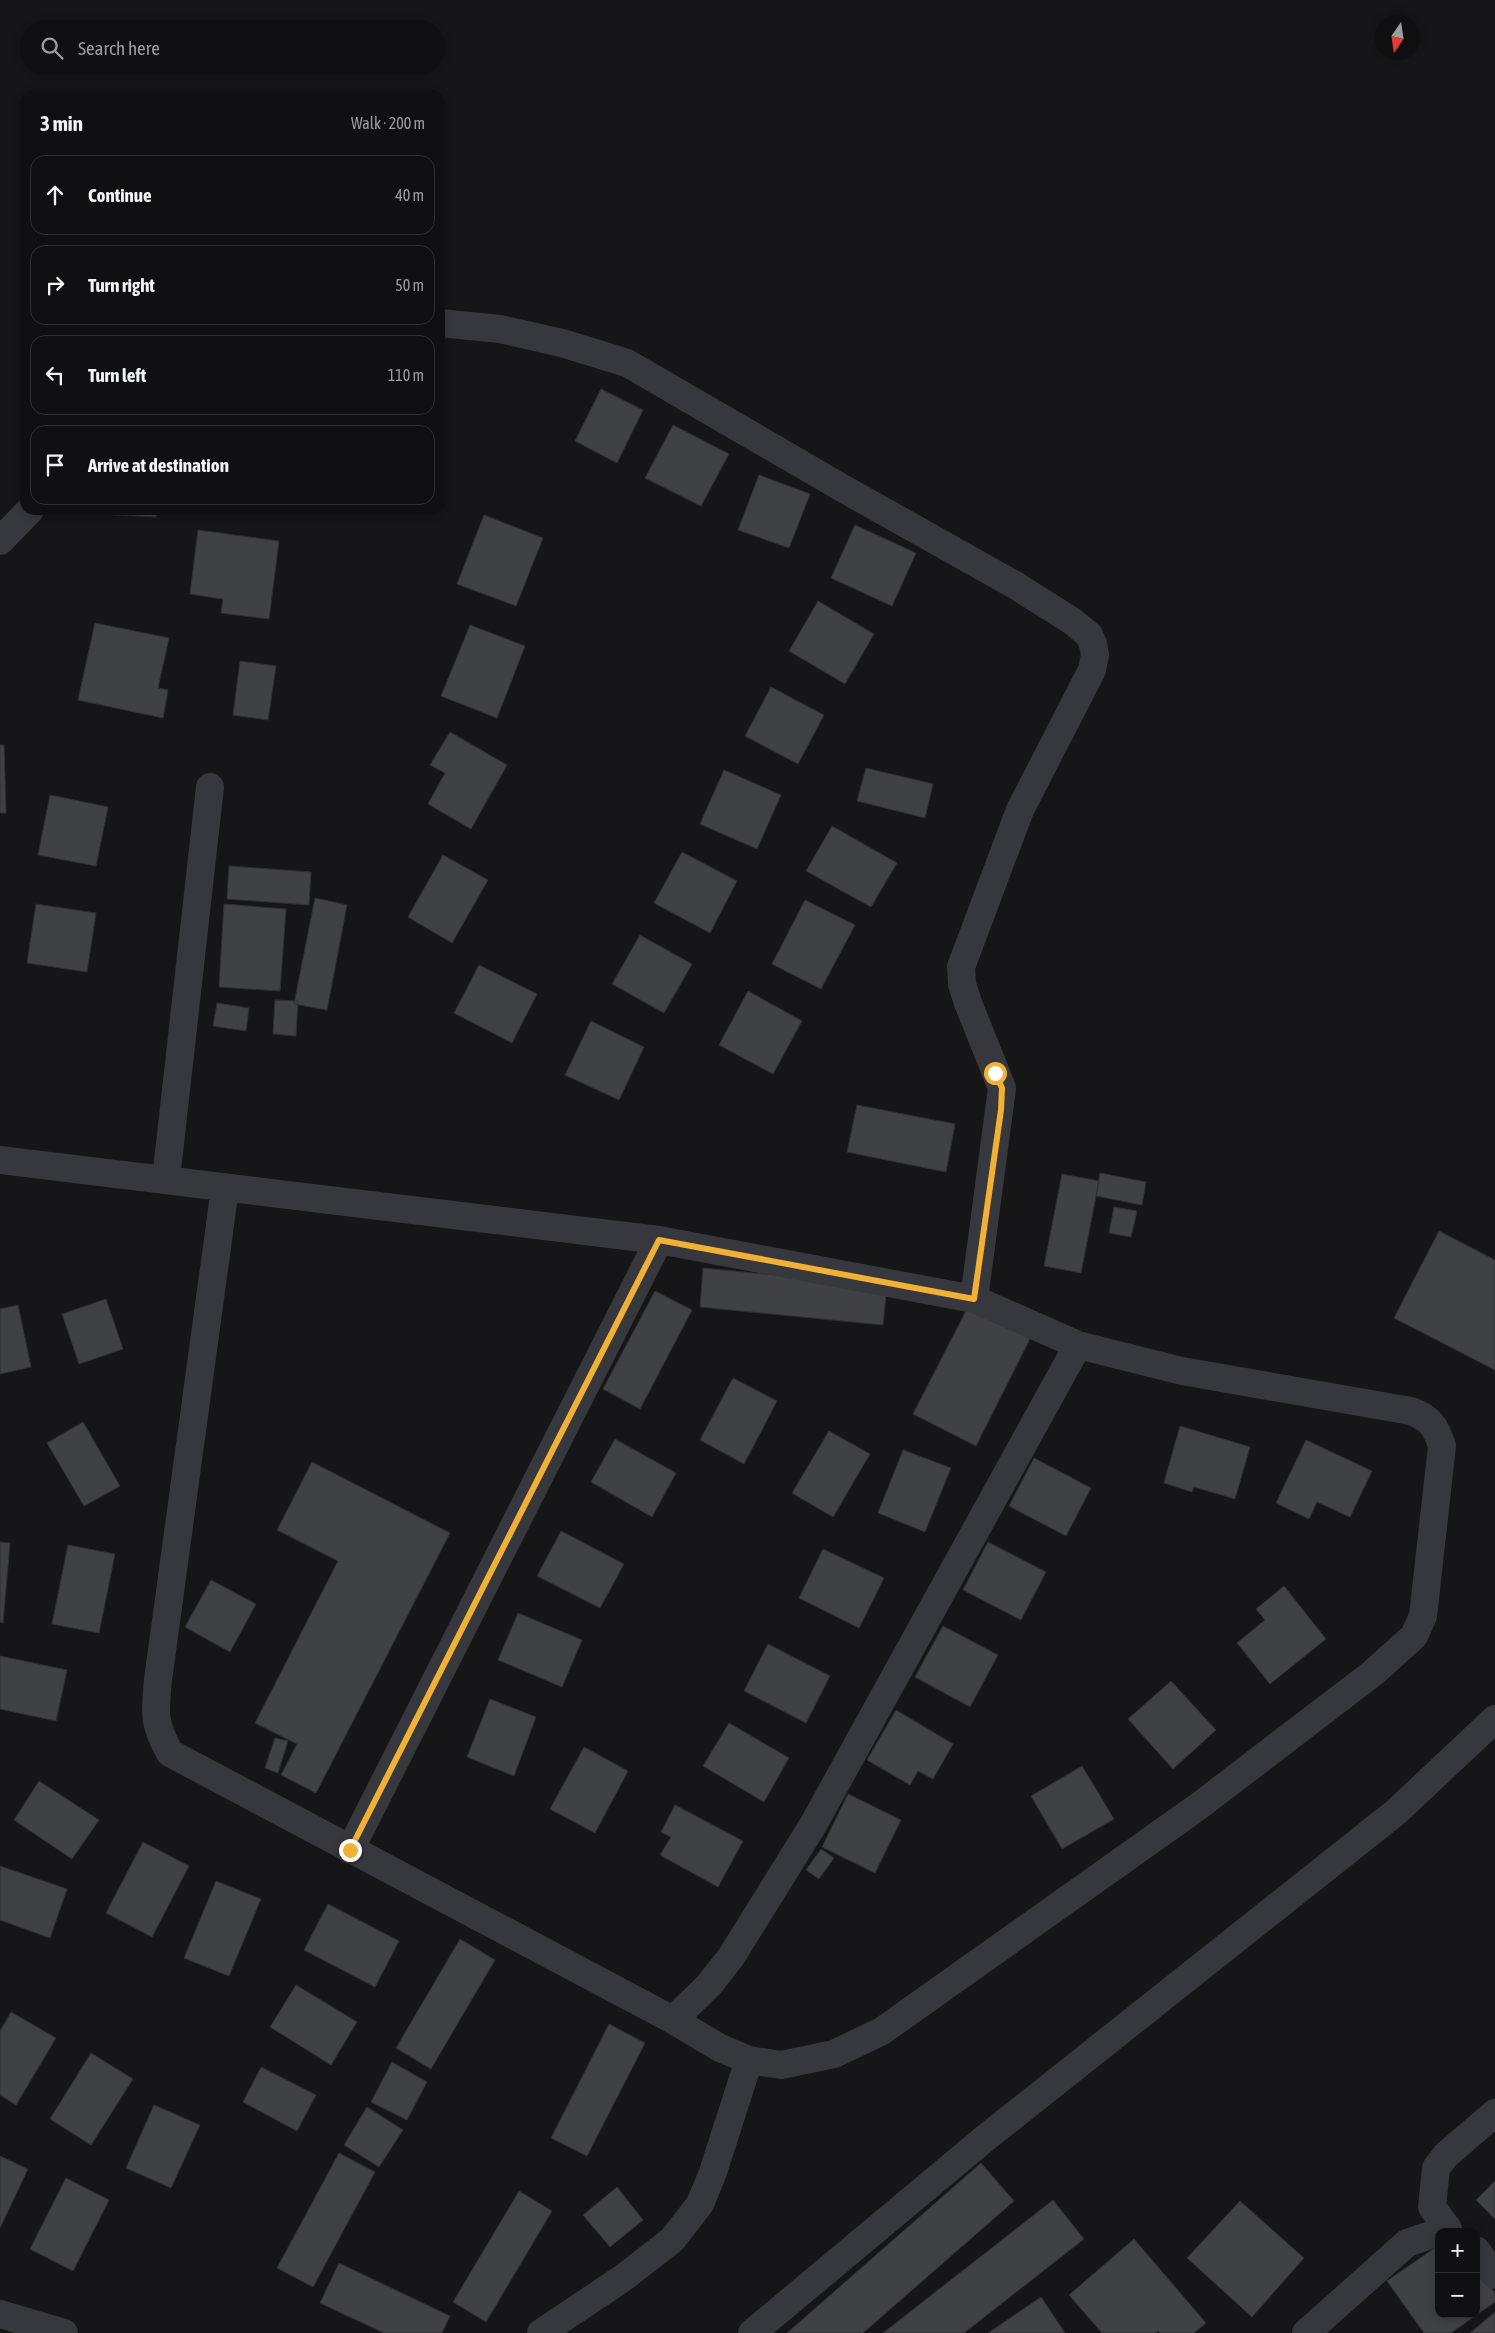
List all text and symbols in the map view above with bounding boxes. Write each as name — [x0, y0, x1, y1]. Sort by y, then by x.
north arrow — [1375, 15, 1420, 60]
search box — [20, 20, 445, 75]
icon: search — [38, 34, 66, 62]
text: Search here — [78, 37, 160, 59]
text: 3 min — [40, 111, 83, 135]
text: Walk · 200 m — [351, 114, 425, 132]
icon: ahead — [41, 181, 69, 209]
text: Continue — [88, 184, 152, 206]
text: 40 m — [395, 186, 424, 204]
icon: right — [41, 271, 69, 299]
text: Turn right — [88, 274, 155, 296]
text: 50 m — [395, 276, 424, 294]
icon: left — [41, 361, 69, 389]
text: Turn left — [88, 364, 146, 386]
text: 110 m — [388, 366, 424, 384]
icon: arrive — [41, 451, 69, 479]
text: Arrive at destination — [88, 454, 229, 476]
route start — [984, 1062, 1007, 1085]
route end — [339, 1839, 362, 1862]
map controls — [1435, 2228, 1480, 2318]
button: + — [1435, 2228, 1480, 2273]
button: − — [1435, 2273, 1480, 2318]

